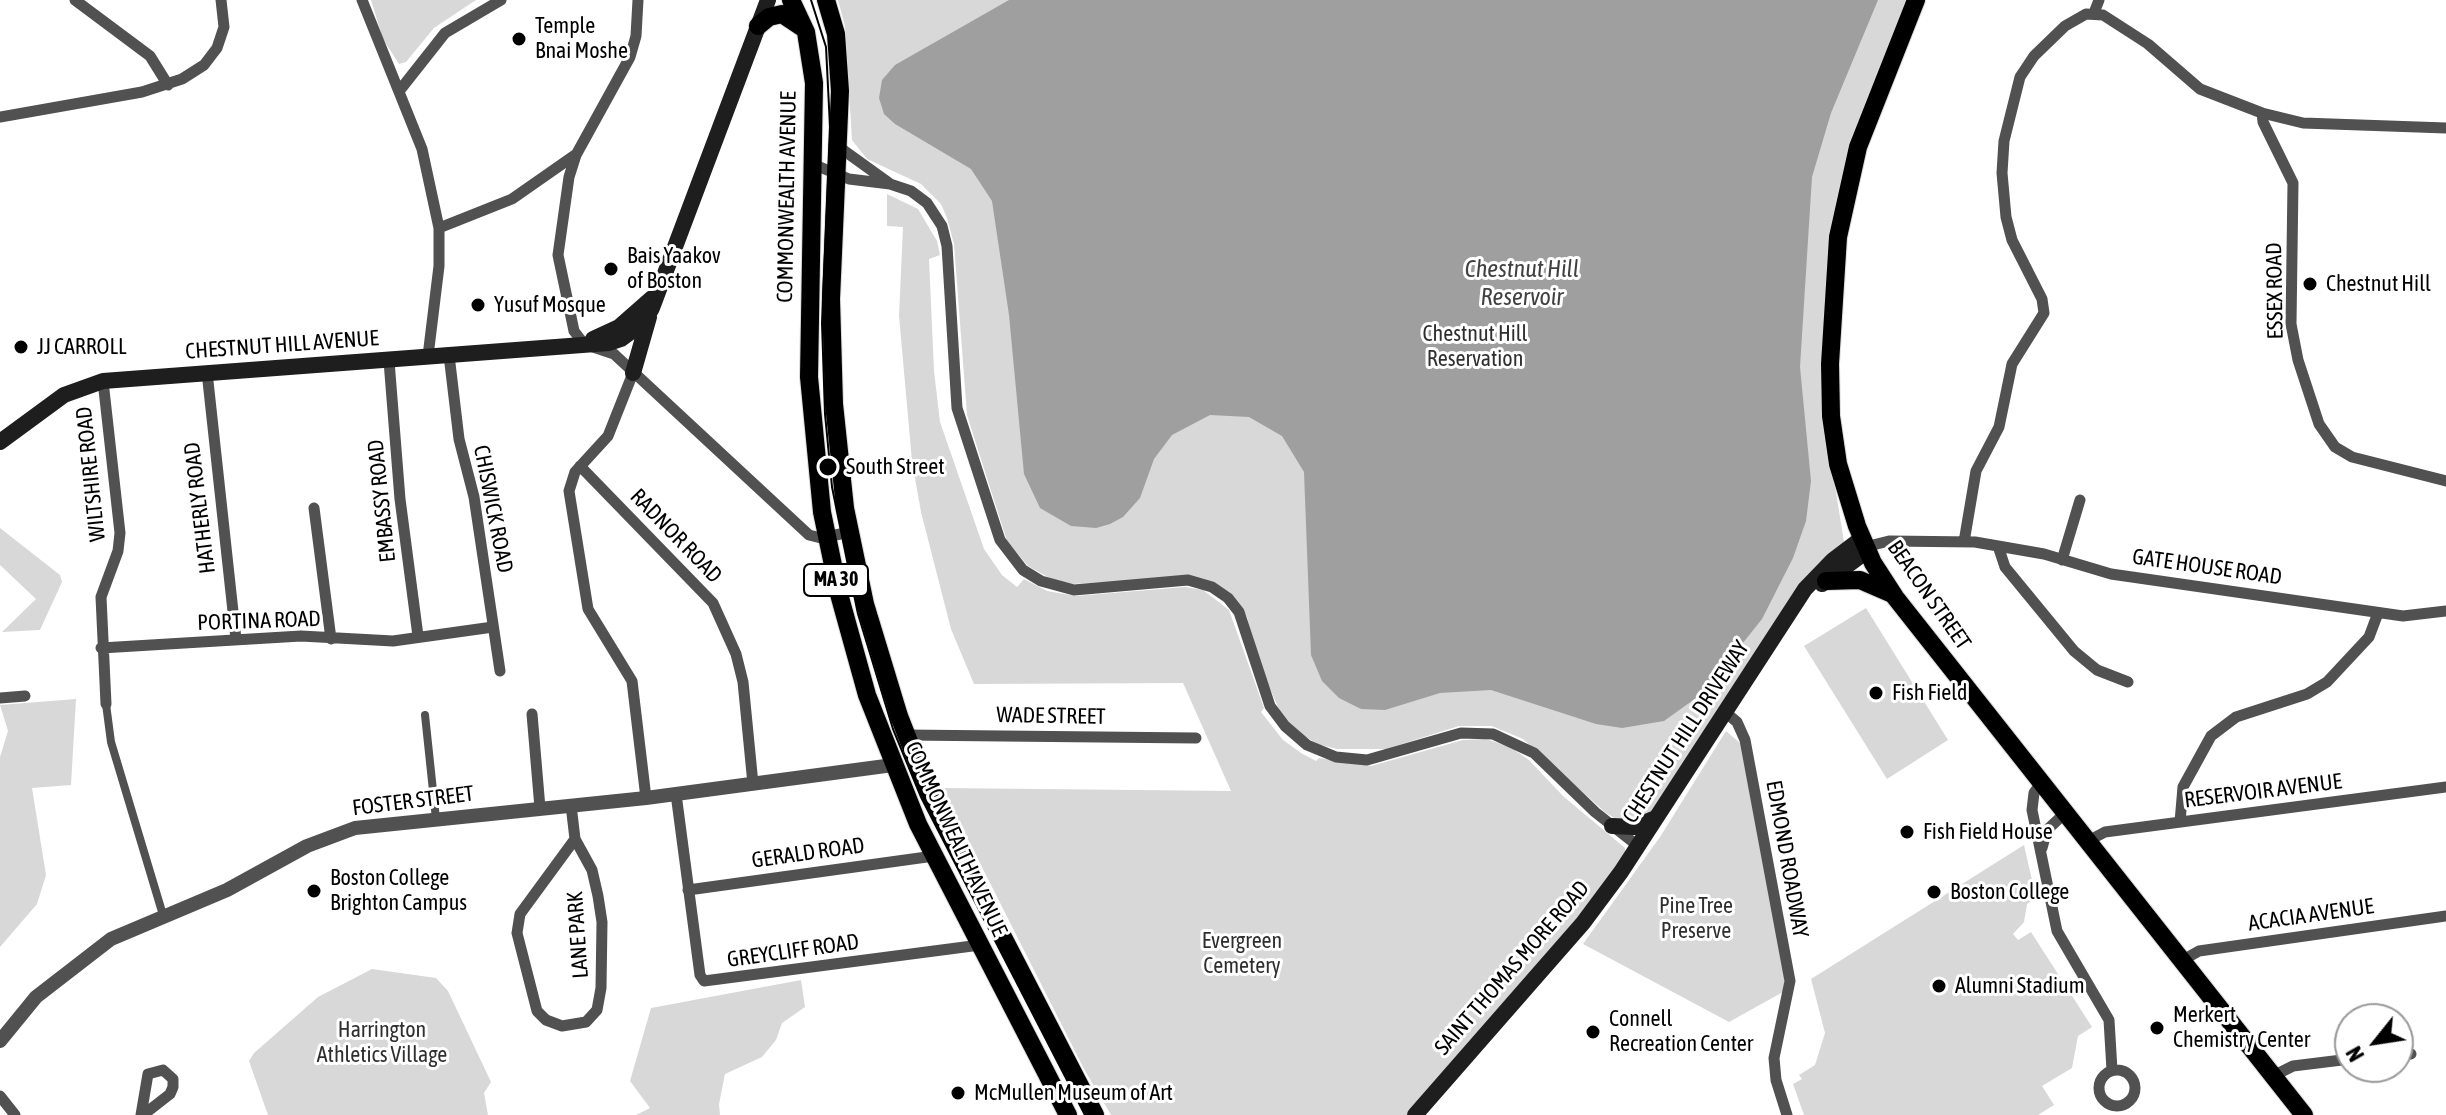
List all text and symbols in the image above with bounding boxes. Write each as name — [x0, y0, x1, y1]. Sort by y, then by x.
place label: Temple Bnai Moshe — [535, 13, 628, 64]
marker: Temple Bnai Moshe — [510, 30, 528, 48]
street label: COMMONWEALTH AVENUE — [772, 91, 802, 303]
street label: ESSEX ROAD — [2261, 242, 2289, 340]
place label: Bais Yaakov of Boston — [627, 243, 721, 294]
water label: Chestnut Hill Reservoir — [1465, 255, 1579, 311]
marker: Bais Yaakov of Boston — [602, 260, 620, 278]
place label: Chestnut Hill — [2326, 271, 2431, 297]
marker: Chestnut Hill — [2301, 275, 2319, 293]
place label: Yusuf Mosque — [494, 292, 606, 318]
marker: Yusuf Mosque — [469, 296, 487, 314]
park label: Chestnut Hill Reservation — [1423, 321, 1527, 372]
street label: CHESTNUT HILL AVENUE — [184, 325, 380, 365]
place label: JJ CARROLL — [37, 334, 126, 360]
marker: JJ CARROLL — [12, 338, 30, 356]
street label: WILTSHIRE ROAD — [71, 405, 111, 543]
street label: EMBASSY ROAD — [362, 438, 402, 564]
street label: HATHERLY ROAD — [179, 441, 221, 575]
street label: CHISWICK ROAD — [468, 443, 518, 575]
place label: South Street — [846, 454, 944, 480]
marker: South Street — [817, 456, 839, 478]
street label: RADNOR ROAD — [625, 483, 727, 589]
street label: BEACON STREET — [1882, 535, 1976, 655]
street label: GATE HOUSE ROAD — [2131, 543, 2283, 591]
road number: MA 30 — [804, 564, 868, 596]
street label: PORTINA ROAD — [197, 606, 321, 636]
street label: CHESTNUT HILL DRIVEWAY — [1617, 636, 1755, 828]
place label: Fish Field — [1892, 680, 1967, 706]
marker: Fish Field — [1867, 684, 1885, 702]
street label: WADE STREET — [996, 702, 1106, 730]
street label: COMMONWEALTH AVENUE — [899, 738, 1013, 940]
street label: RESERVOIR AVENUE — [2183, 768, 2343, 814]
street label: EDMOND ROADWAY — [1760, 778, 1814, 940]
street label: FOSTER STREET — [351, 780, 475, 822]
place label: Fish Field House — [1923, 819, 2053, 845]
marker: Fish Field House — [1898, 823, 1916, 841]
street label: GERALD ROAD — [750, 832, 866, 874]
place label: Boston College Brighton Campus — [330, 865, 467, 916]
street label: SAINT THOMAS MORE ROAD — [1429, 876, 1595, 1060]
place label: Boston College — [1950, 879, 2069, 905]
marker: Boston College Brighton Campus — [305, 882, 323, 900]
marker: Boston College — [1925, 883, 1943, 901]
street label: LANE PARK — [562, 891, 594, 979]
park label: Pine Tree Preserve — [1659, 893, 1733, 944]
street label: ACACIA AVENUE — [2246, 893, 2376, 937]
park label: Evergreen Cemetery — [1202, 928, 1282, 980]
street label: GREYCLIFF ROAD — [725, 929, 861, 973]
place label: Alumni Stadium — [1955, 973, 2085, 999]
marker: Alumni Stadium — [1930, 977, 1948, 995]
place label: Merkert Chemistry Center — [2173, 1002, 2310, 1054]
north arrow — [2334, 1003, 2414, 1083]
place label: Connell Recreation Center — [1609, 1006, 1753, 1058]
park label: Harrington Athletics Village — [317, 1017, 447, 1068]
marker: Merkert Chemistry Center — [2148, 1019, 2166, 1037]
marker: Connell Recreation Center — [1584, 1023, 1602, 1041]
text: N — [2340, 1042, 2369, 1066]
place label: McMullen Museum of Art — [974, 1080, 1173, 1106]
marker: McMullen Museum of Art — [949, 1084, 967, 1102]

